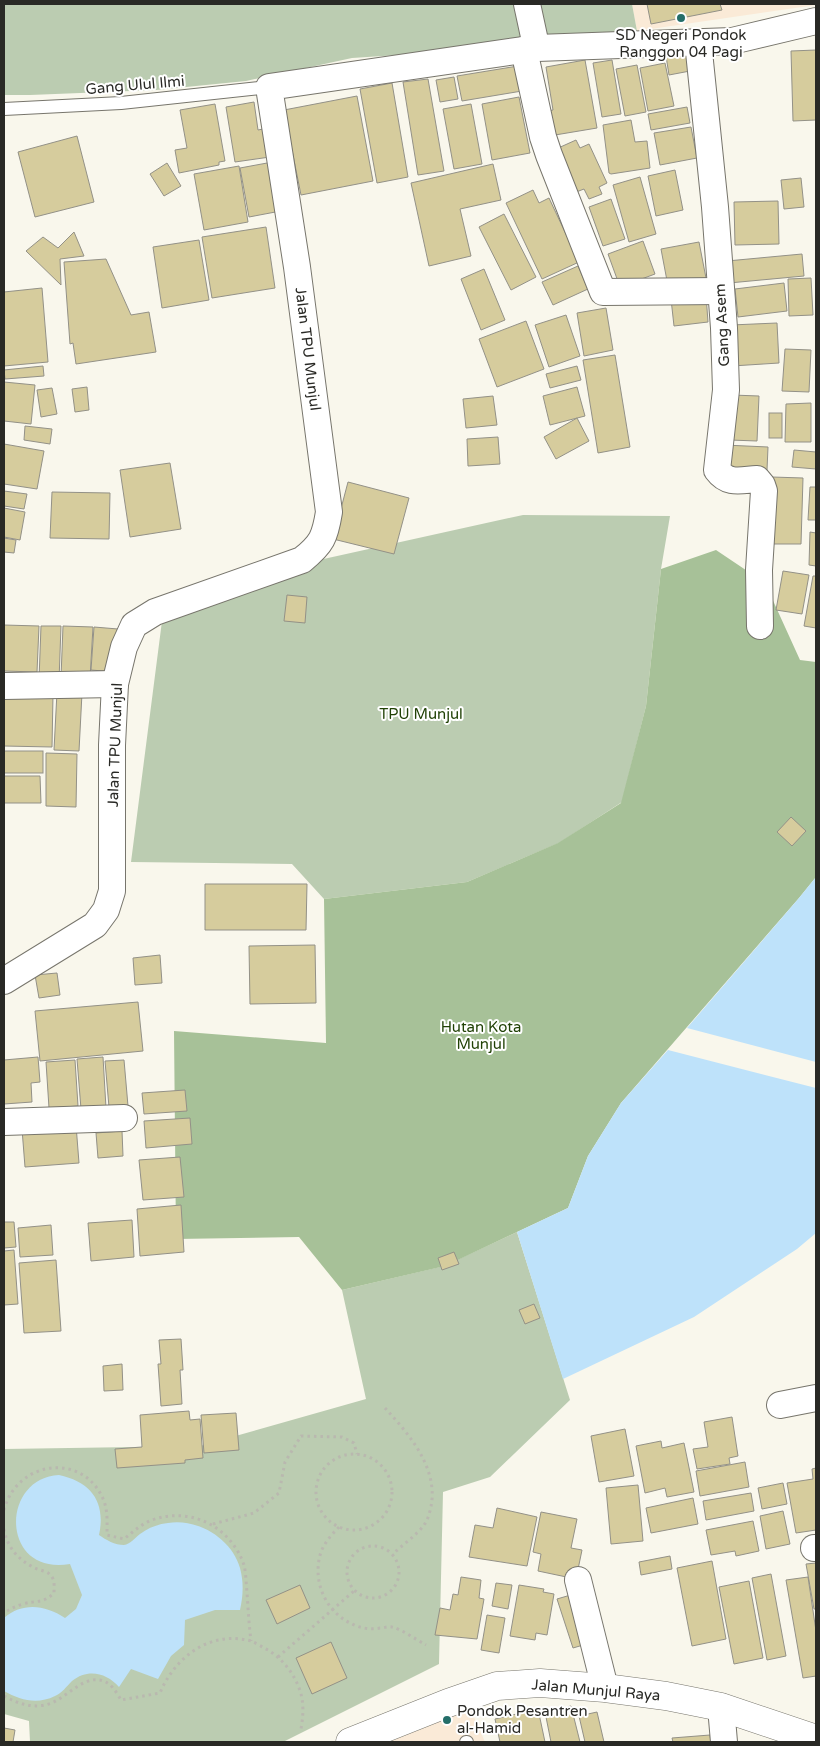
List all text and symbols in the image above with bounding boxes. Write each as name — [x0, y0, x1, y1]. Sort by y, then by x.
marker: SD Negeri Pondok Ranggon 04 Pagi — [675, 12, 687, 24]
place label: SD Negeri Pondok Ranggon 04 Pagi — [616, 26, 746, 61]
street label: Gang Ulul Ilmi — [85, 72, 185, 98]
street label: Gang Asem — [711, 283, 733, 367]
street label: Jalan TPU Munjul — [291, 286, 325, 412]
street label: Jalan TPU Munjul — [104, 683, 126, 807]
park label: TPU Munjul — [379, 705, 463, 723]
park label: Hutan Kota Munjul — [441, 1018, 521, 1053]
street label: Jalan Munjul Raya — [531, 1675, 661, 1705]
place label: Pondok Pesantren al-Hamid — [457, 1702, 588, 1737]
marker: Pondok Pesantren al-Hamid — [441, 1714, 453, 1726]

